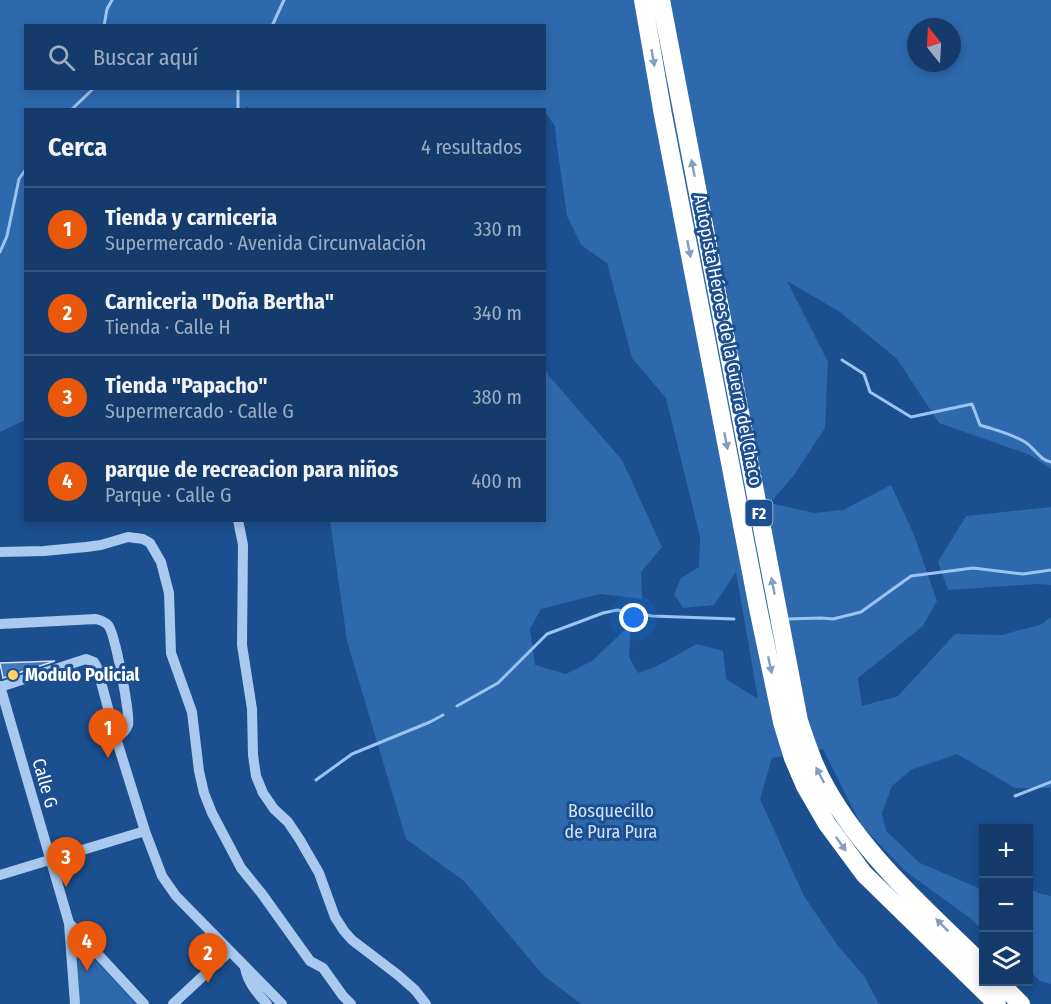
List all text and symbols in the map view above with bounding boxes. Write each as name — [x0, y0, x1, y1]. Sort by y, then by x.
north arrow — [907, 18, 961, 72]
search box — [24, 24, 546, 90]
icon: search — [45, 41, 78, 74]
text: Buscar aquí — [93, 44, 198, 71]
one-way arrow — [649, 48, 658, 67]
text: Cerca — [48, 132, 107, 163]
text: 4 resultados — [421, 135, 522, 159]
one-way arrow — [688, 158, 697, 177]
street label: Autopista Héroes de la Guerra del Chaco — [689, 193, 767, 487]
text: Tienda y carniceria — [105, 204, 277, 231]
text: 1 — [63, 217, 72, 241]
text: 330 m — [473, 217, 522, 241]
text: Supermercado · Avenida Circunvalación — [105, 231, 426, 255]
one-way arrow — [685, 240, 694, 259]
text: Carniceria "Doña Bertha" — [105, 288, 334, 315]
text: 2 — [63, 301, 72, 325]
text: 340 m — [473, 301, 522, 325]
text: Tienda · Calle H — [105, 315, 231, 339]
text: Tienda "Papacho" — [105, 372, 268, 399]
text: 3 — [63, 385, 72, 409]
text: 380 m — [472, 385, 522, 409]
text: Supermercado · Calle G — [105, 399, 294, 423]
one-way arrow — [722, 431, 731, 450]
text: parque de recreacion para niños — [105, 456, 398, 483]
text: 4 — [62, 469, 73, 493]
text: 400 m — [471, 469, 522, 493]
text: Parque · Calle G — [105, 483, 231, 507]
road number: F2 — [746, 500, 772, 526]
one-way arrow — [768, 576, 777, 595]
your location — [619, 603, 648, 632]
one-way arrow — [766, 655, 776, 674]
place label: Modulo Policial — [25, 664, 140, 686]
marker: Modulo Policial — [6, 668, 20, 682]
pin: 1 — [88, 708, 128, 758]
street label: Calle G — [27, 756, 63, 810]
one-way arrow — [815, 766, 824, 783]
park label: Bosquecillo de Pura Pura — [565, 800, 658, 843]
map controls — [979, 824, 1033, 986]
button: + — [979, 824, 1033, 878]
one-way arrow — [835, 836, 847, 852]
pin: 3 — [46, 838, 86, 887]
button: − — [979, 878, 1033, 932]
one-way arrow — [935, 918, 950, 932]
pin: 4 — [68, 922, 106, 971]
button: layers — [979, 932, 1033, 986]
pin: 2 — [188, 934, 228, 983]

